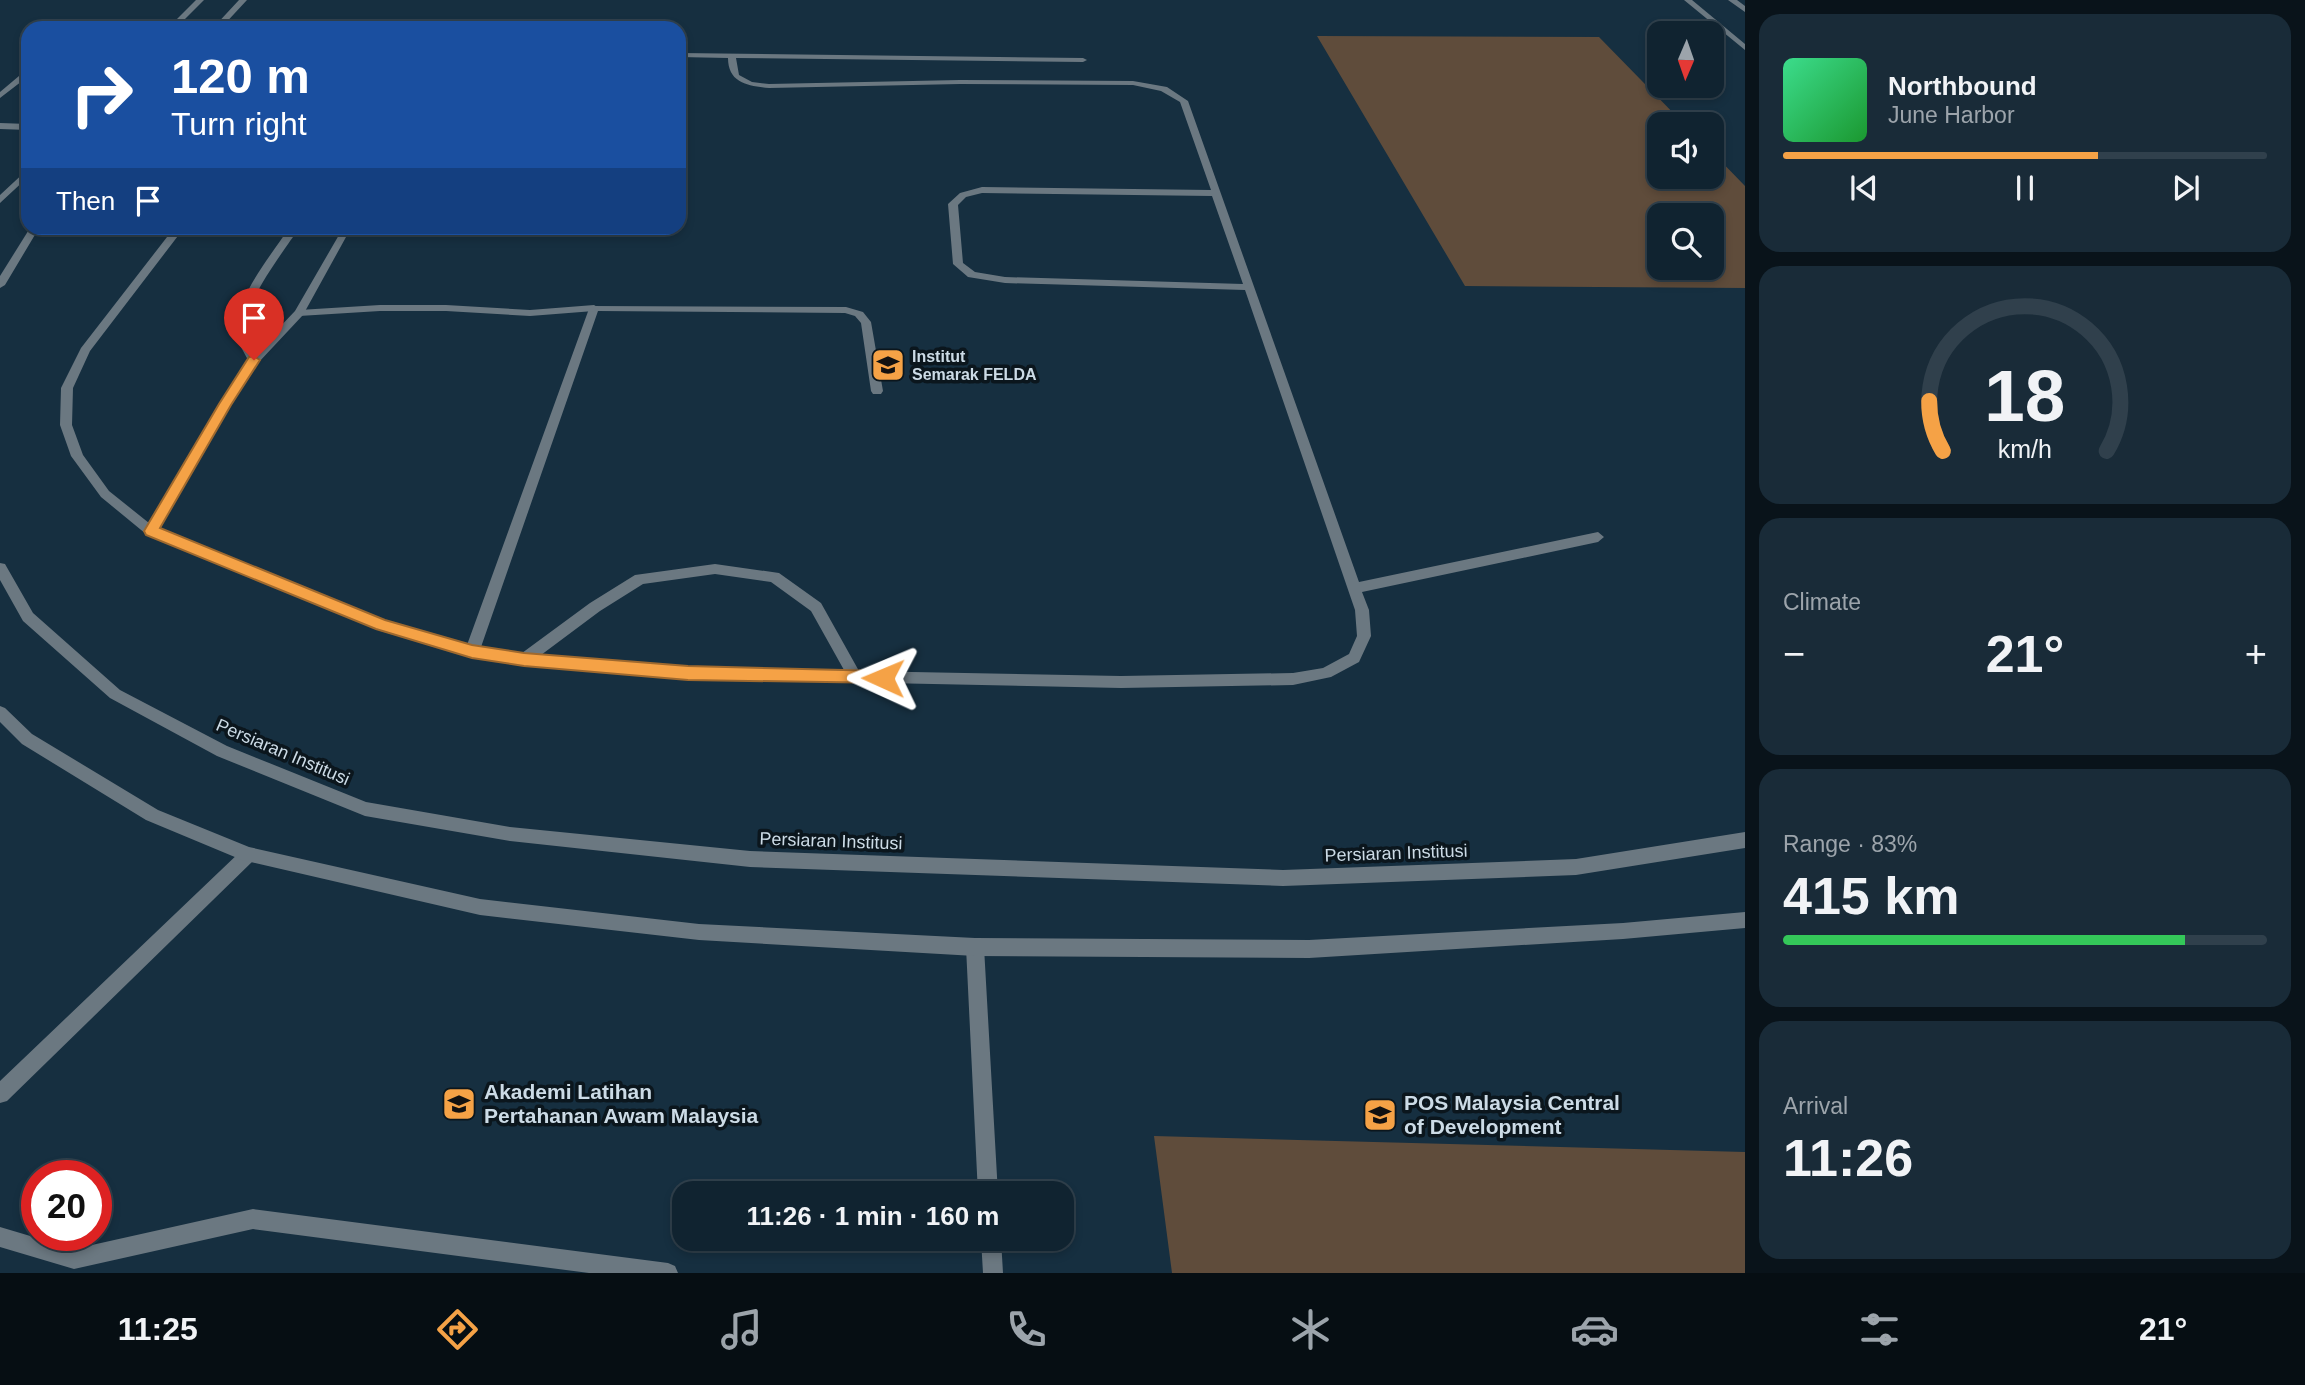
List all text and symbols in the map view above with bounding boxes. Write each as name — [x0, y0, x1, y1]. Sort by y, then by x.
north arrow — [1647, 21, 1724, 98]
map controls — [1647, 21, 1724, 280]
icon: right — [56, 49, 147, 140]
text: 120 m — [171, 49, 310, 103]
text: Northbound — [1888, 71, 2037, 101]
text: June Harbor — [1888, 102, 2015, 128]
text: Turn right — [171, 106, 307, 142]
button: sound — [1647, 112, 1724, 189]
icon: previous — [1845, 169, 1883, 207]
icon: pause — [2006, 169, 2044, 207]
icon: next — [2167, 169, 2205, 207]
icon: arrive — [129, 182, 167, 220]
text: Then — [56, 186, 115, 216]
button: search — [1647, 203, 1724, 280]
pin — [224, 288, 284, 360]
icon: arrive — [235, 299, 273, 337]
school or university icon: Institut Semarak FELDA — [869, 346, 907, 384]
place label: Institut Semarak FELDA — [912, 348, 1037, 383]
text: 18 — [1985, 355, 2065, 436]
text: km/h — [1998, 434, 2052, 462]
text: Climate — [1783, 589, 1861, 615]
text: 21° — [1986, 625, 2064, 683]
text: − — [1783, 633, 1805, 675]
text: + — [2245, 633, 2267, 675]
position arrow — [846, 641, 920, 715]
street label: Persiaran Institusi — [213, 715, 353, 789]
street label: Persiaran Institusi — [759, 829, 903, 853]
text: Range · 83% — [1783, 831, 1917, 857]
street label: Persiaran Institusi — [1324, 841, 1468, 865]
text: 415 km — [1783, 867, 1959, 925]
place label: Akademi Latihan Pertahanan Awam Malaysia — [484, 1080, 759, 1127]
school or university icon: Akademi Latihan Pertahanan Awam Malaysia — [440, 1085, 478, 1123]
place label: POS Malaysia Central of Development — [1404, 1091, 1620, 1138]
text: Arrival — [1783, 1093, 1848, 1119]
school or university icon: POS Malaysia Central of Development — [1361, 1096, 1399, 1134]
text: 11:26 — [1783, 1129, 1913, 1187]
speed limit sign: 20 — [21, 1160, 112, 1251]
text: 11:26 · 1 min · 160 m — [747, 1201, 999, 1231]
icon: directions — [433, 1305, 482, 1354]
icon: music — [717, 1305, 766, 1354]
icon: phone — [1002, 1305, 1051, 1354]
icon: climate — [1286, 1305, 1335, 1354]
icon: car — [1570, 1305, 1619, 1354]
icon: filters — [1855, 1305, 1904, 1354]
text: 11:25 — [118, 1311, 198, 1347]
text: 21° — [2139, 1311, 2187, 1347]

